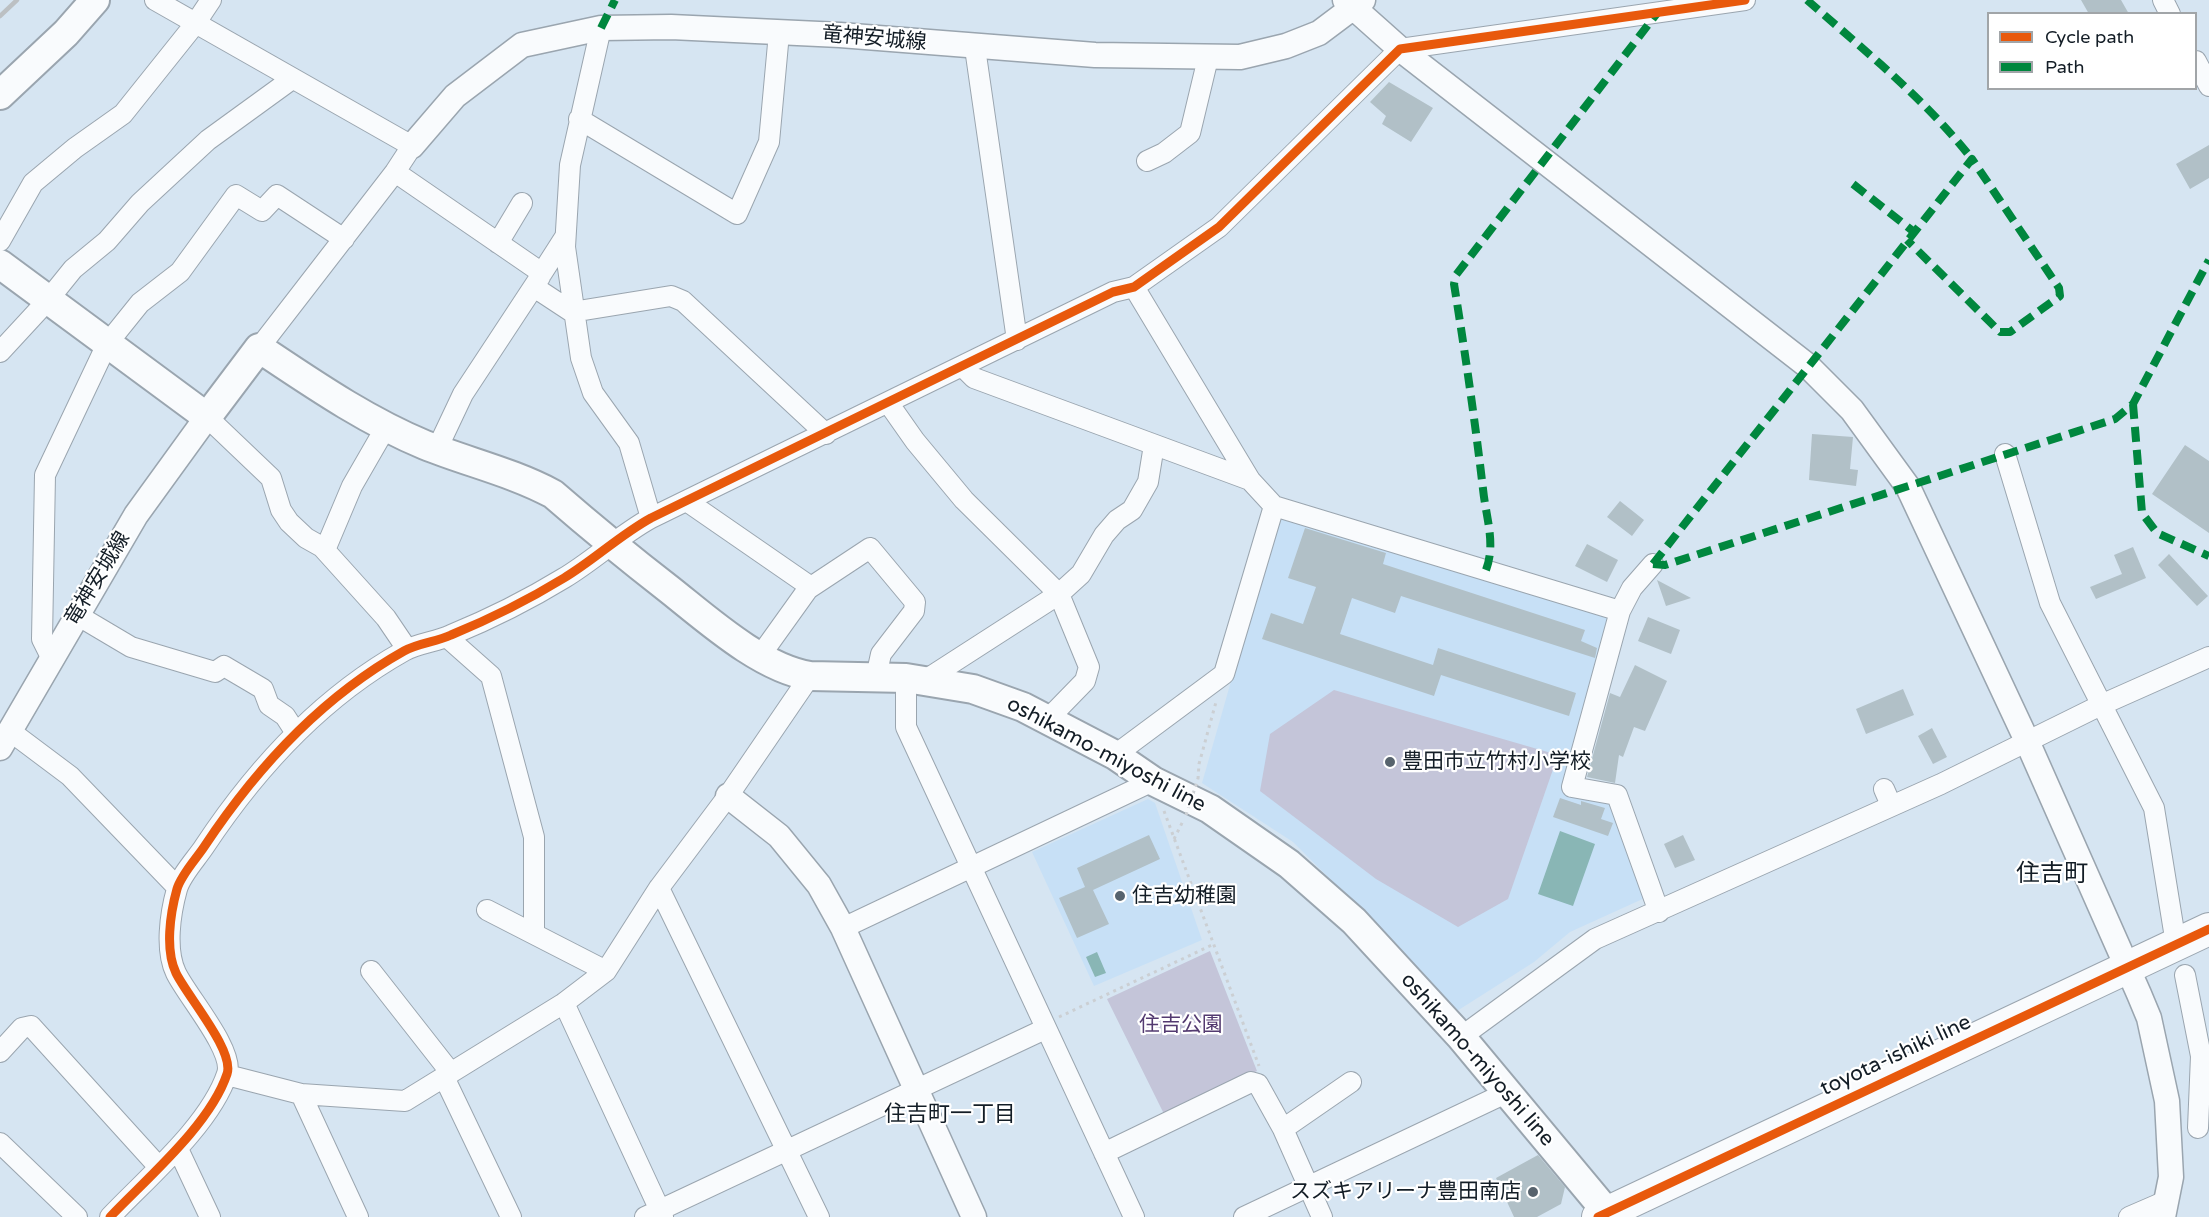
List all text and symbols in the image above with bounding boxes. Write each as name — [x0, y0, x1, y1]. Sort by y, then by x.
legend — [1987, 12, 2197, 90]
street label: 竜神安城線 — [821, 22, 927, 56]
text: Cycle path — [2045, 26, 2134, 48]
text: Path — [2045, 56, 2084, 78]
street label: 竜神安城線 — [60, 528, 136, 630]
street label: oshikamo-miyoshi line — [1002, 692, 1210, 818]
place label: 豊田市立竹村小学校 — [1402, 749, 1591, 775]
marker: 豊田市立竹村小学校 — [1383, 755, 1397, 769]
district label: 住吉町 — [2016, 861, 2088, 889]
place label: 住吉幼稚園 — [1132, 883, 1237, 909]
marker: 住吉幼稚園 — [1113, 889, 1127, 903]
street label: oshikamo-miyoshi line — [1395, 968, 1559, 1152]
street label: toyota-ishiki line — [1817, 1010, 1975, 1102]
park label: 住吉公園 — [1139, 1012, 1223, 1038]
district label: 住吉町一丁目 — [884, 1102, 1016, 1128]
place label: スズキアリーナ豊田南店 — [1290, 1179, 1521, 1205]
marker: スズキアリーナ豊田南店 — [1526, 1185, 1540, 1199]

